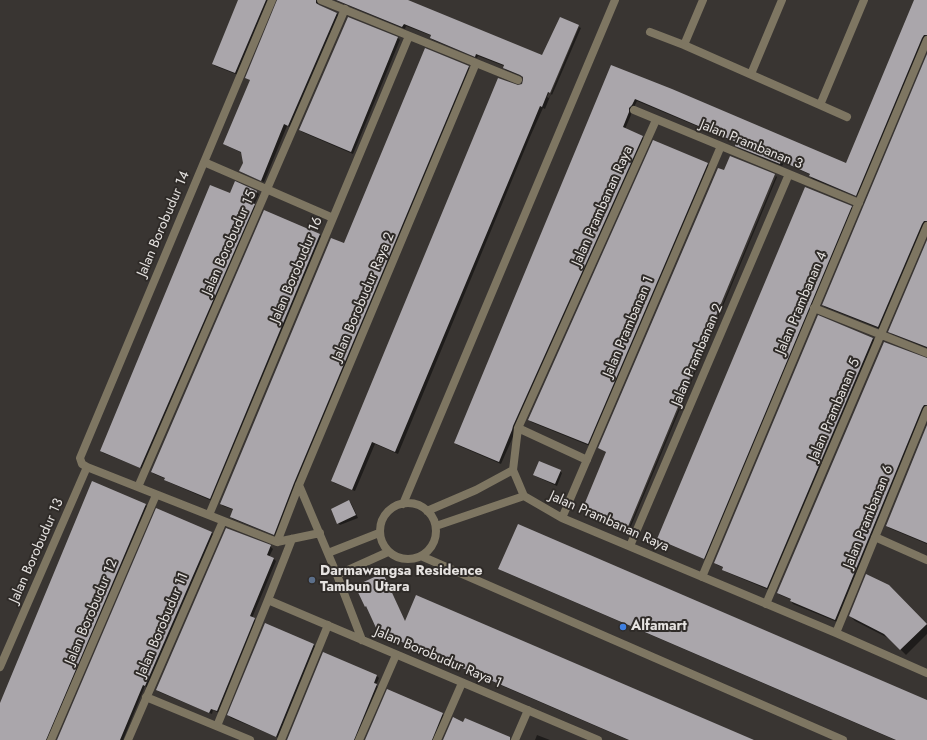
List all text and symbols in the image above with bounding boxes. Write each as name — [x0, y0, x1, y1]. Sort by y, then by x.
street label: Jalan Prambanan 3 — [697, 117, 805, 173]
street label: Jalan Prambanan Raya — [569, 144, 637, 268]
street label: Jalan Borobudur 14 — [134, 169, 194, 279]
street label: Jalan Borobudur 15 — [199, 188, 261, 298]
street label: Jalan Borobudur 16 — [267, 215, 327, 325]
street label: Jalan Borobudur Raya 2 — [329, 230, 399, 364]
street label: Jalan Prambanan 4 — [773, 249, 831, 357]
street label: Jalan Prambanan 1 — [600, 274, 658, 380]
street label: Jalan Prambanan 2 — [669, 301, 727, 409]
street label: Jalan Prambanan 5 — [806, 356, 864, 464]
street label: Jalan Prambanan 6 — [841, 463, 897, 571]
street label: Jalan Prambanan Raya — [547, 488, 671, 556]
street label: Jalan Borobudur 13 — [6, 496, 68, 606]
street label: Jalan Borobudur 12 — [62, 557, 122, 667]
place label: Darmawangsa Residence Tambun Utara — [320, 564, 482, 596]
street label: Jalan Borobudur 11 — [133, 570, 193, 680]
marker: Darmawangsa Residence Tambun Utara — [307, 575, 317, 585]
place label: Alfamart — [631, 619, 687, 635]
marker: Alfamart — [618, 622, 628, 632]
street label: Jalan Borobudur Raya 1 — [372, 624, 504, 692]

